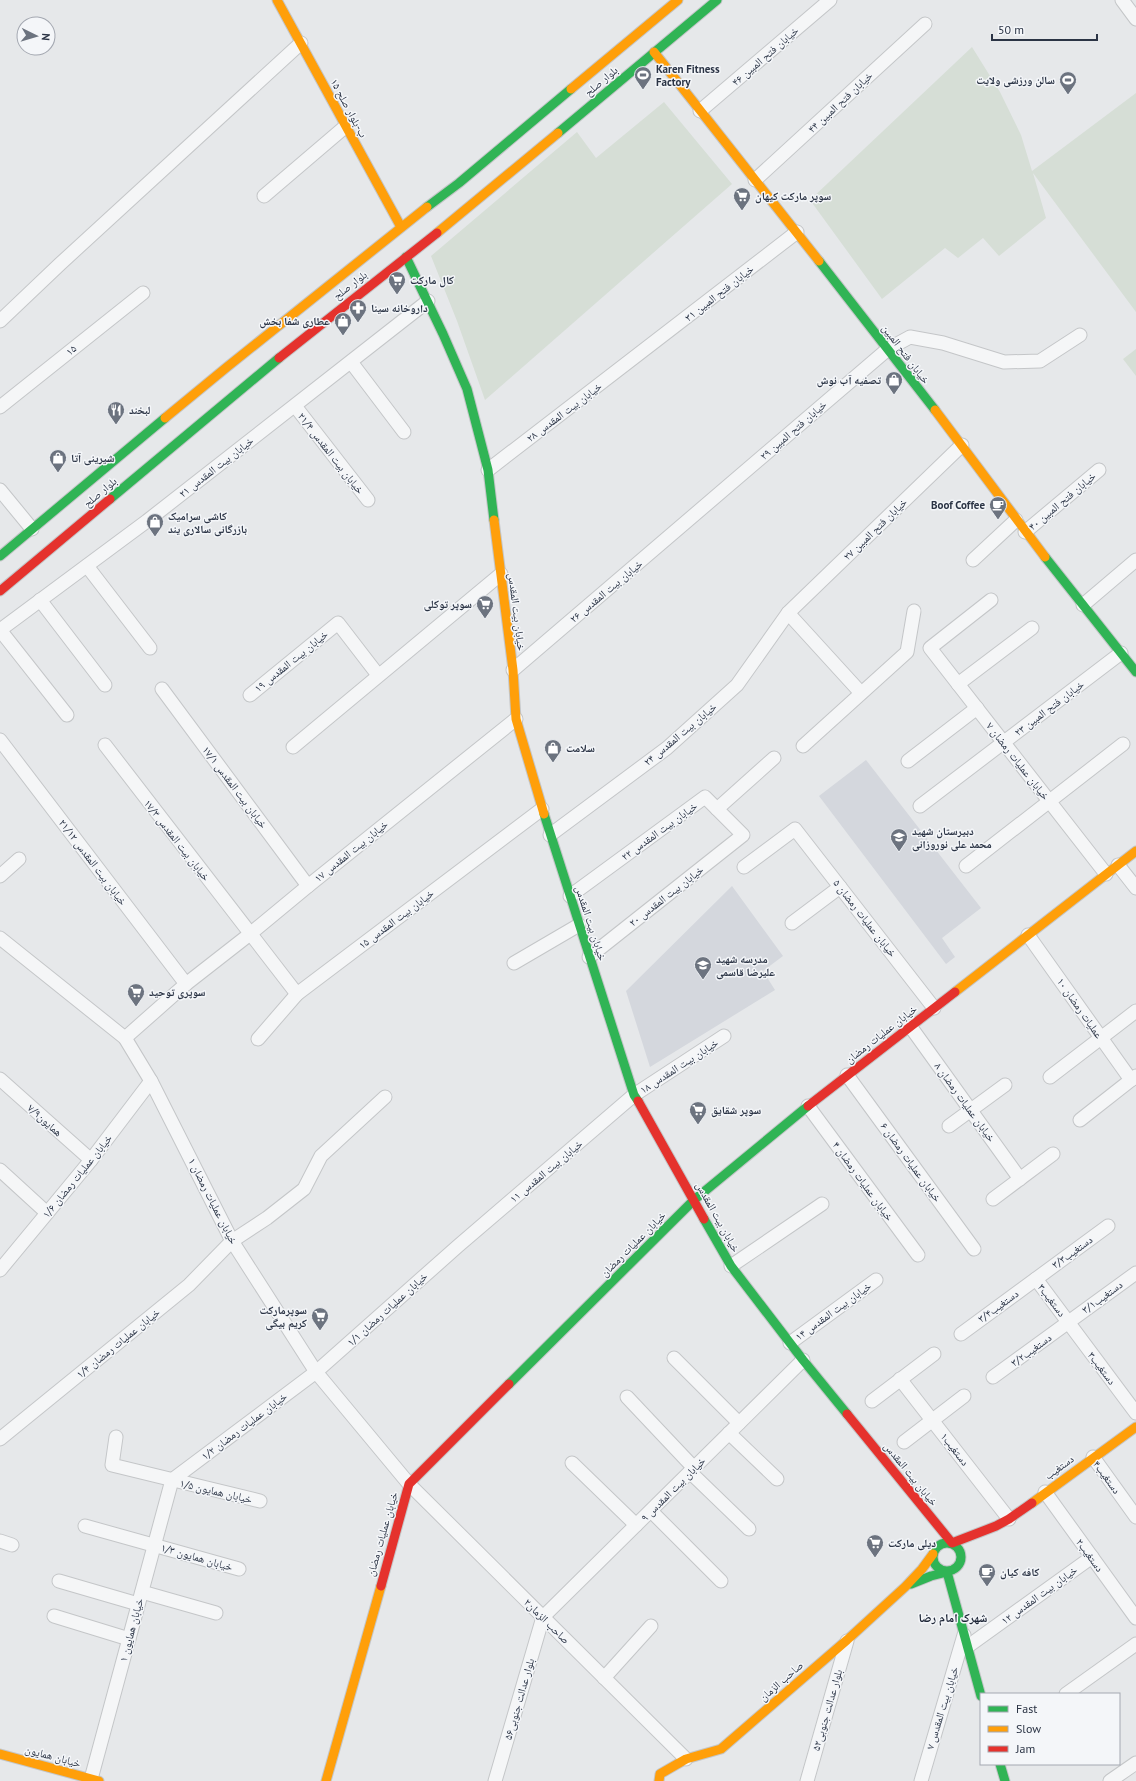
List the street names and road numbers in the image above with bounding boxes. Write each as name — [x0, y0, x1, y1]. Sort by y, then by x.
street label: خیابان فتح المبین ۴۶ — [729, 23, 801, 89]
street label: بلوار صلح — [581, 63, 621, 99]
street label: خیابان فتح المبین ۴۴ — [805, 68, 875, 136]
street label: ۱۵ ب-بلوار صلح — [328, 76, 370, 140]
street label: خیابان فتح المبین ۳۱ — [682, 262, 756, 324]
street label: بلوار صلح — [330, 267, 370, 303]
street label: خیابان فتح المبین — [879, 321, 933, 387]
street label: ۱۵ — [63, 341, 79, 359]
street label: خیابان بیت المقدس ۲۸ — [524, 379, 604, 445]
street label: خیابان فتح المبین ۲۹ — [757, 397, 829, 463]
street label: خیابان بیت المقدس ۲۱/۴ — [295, 409, 367, 497]
street label: خیابان بیت المقدس ۲۱ — [176, 434, 256, 500]
street label: خیابان فتح المبین ۴۰ — [1025, 469, 1099, 533]
street label: بلوار صلح — [80, 474, 120, 510]
street label: خیابان فتح المبین ۲۷ — [840, 495, 910, 563]
street label: خیابان بیت المقدس ۲۶ — [567, 556, 645, 626]
street label: خیابان بیت المقدس — [505, 572, 529, 652]
street label: خیابان بیت المقدس ۱۹ — [251, 627, 331, 695]
street label: خیابان فتح المبین ۲۳ — [1011, 677, 1087, 739]
street label: خیابان بیت المقدس ۲۴ — [641, 699, 719, 769]
street label: خیابان عملیات رمضان ۷ — [983, 719, 1053, 803]
street label: خیابان بیت المقدس ۱۷/۱ — [199, 743, 271, 831]
street label: خیابان بیت المقدس ۱۷/۳ — [141, 796, 213, 884]
street label: خیابان بیت المقدس ۲۲ — [618, 799, 700, 863]
street label: خیابان بیت المقدس ۲۱/۱۲ — [56, 816, 130, 908]
street label: خیابان بیت المقدس ۱۷ — [311, 817, 391, 885]
street label: خیابان بیت المقدس ۲۰ — [626, 863, 706, 929]
street label: خیابان عملیات رمضان ۵ — [830, 876, 900, 960]
street label: خیابان بیت المقدس — [572, 884, 610, 962]
street label: خیابان بیت المقدس ۱۵ — [356, 886, 436, 952]
street label: عملیات رمضان ۱۰ — [1054, 975, 1106, 1041]
street label: خیابان عملیات رمضان — [842, 1002, 920, 1066]
street label: خیابان بیت المقدس ۱۸ — [637, 1035, 721, 1097]
street label: خیابان عملیات رمضان ۸ — [931, 1060, 999, 1144]
street label: همایون۷/۹ — [25, 1101, 66, 1140]
street label: خیابان عملیات رمضان ۶ — [877, 1120, 945, 1204]
street label: خیابان عملیات رمضان ۱/۶ — [39, 1131, 115, 1221]
street label: خیابان بیت المقدس ۱۱ — [507, 1136, 585, 1206]
street label: خیابان عملیات رمضان ۴ — [829, 1139, 897, 1223]
street label: خیابان عملیات رمضان ۱ — [185, 1156, 241, 1246]
street label: خیابان بیت المقدس — [693, 1180, 743, 1254]
street label: خیابان عملیات رمضان — [597, 1208, 669, 1280]
street label: ۳/۳دستغیب — [1049, 1232, 1095, 1271]
street label: خیابان عملیات رمضان ۱/۱ — [344, 1269, 430, 1349]
street label: ۳/۱دستغیب — [1079, 1277, 1125, 1316]
street label: خیابان بیت المقدس ۱۴ — [792, 1279, 874, 1343]
street label: ۳دستغیب — [1035, 1281, 1069, 1320]
street label: ۳/۴دستغیب — [975, 1286, 1021, 1325]
street label: خیابان عملیات رمضان ۱/۴ — [73, 1305, 163, 1381]
street label: ۳/۲دستغیب — [1008, 1330, 1054, 1369]
street label: دستغیب۳ — [1085, 1349, 1119, 1388]
street label: خیابان عملیات رمضان ۱/۲ — [198, 1389, 290, 1463]
street label: دستغیب۱ — [938, 1430, 973, 1469]
street label: خیابان بیت المقدس — [881, 1439, 941, 1509]
street label: دستغیب — [1041, 1451, 1077, 1482]
street label: خیابان بیت المقدس ۹ — [638, 1454, 708, 1524]
street label: دستغیب۴ — [1090, 1457, 1124, 1497]
street label: خیابان همایون ۱/۵ — [178, 1476, 254, 1506]
street label: خیابان عملیات رمضان — [363, 1490, 401, 1578]
street label: ۲دستغیب — [1073, 1535, 1107, 1575]
street label: خیابان همایون ۱/۳ — [160, 1540, 234, 1574]
street label: خیابان بیت المقدس ۱۲ — [998, 1563, 1080, 1627]
street label: ۲صاحب الزمان — [521, 1595, 573, 1647]
street label: خیابان همایون ۱ — [116, 1597, 146, 1663]
street label: بلوار عدالت جنوبی۵۶ — [501, 1657, 537, 1741]
street label: صاحب الزمان — [756, 1658, 806, 1704]
street label: خیابان بیت المقدس ۷ — [923, 1665, 961, 1751]
street label: بلوار عدالت جنوبی۵۲ — [809, 1668, 845, 1752]
street label: خیابان همایون — [24, 1742, 82, 1770]

